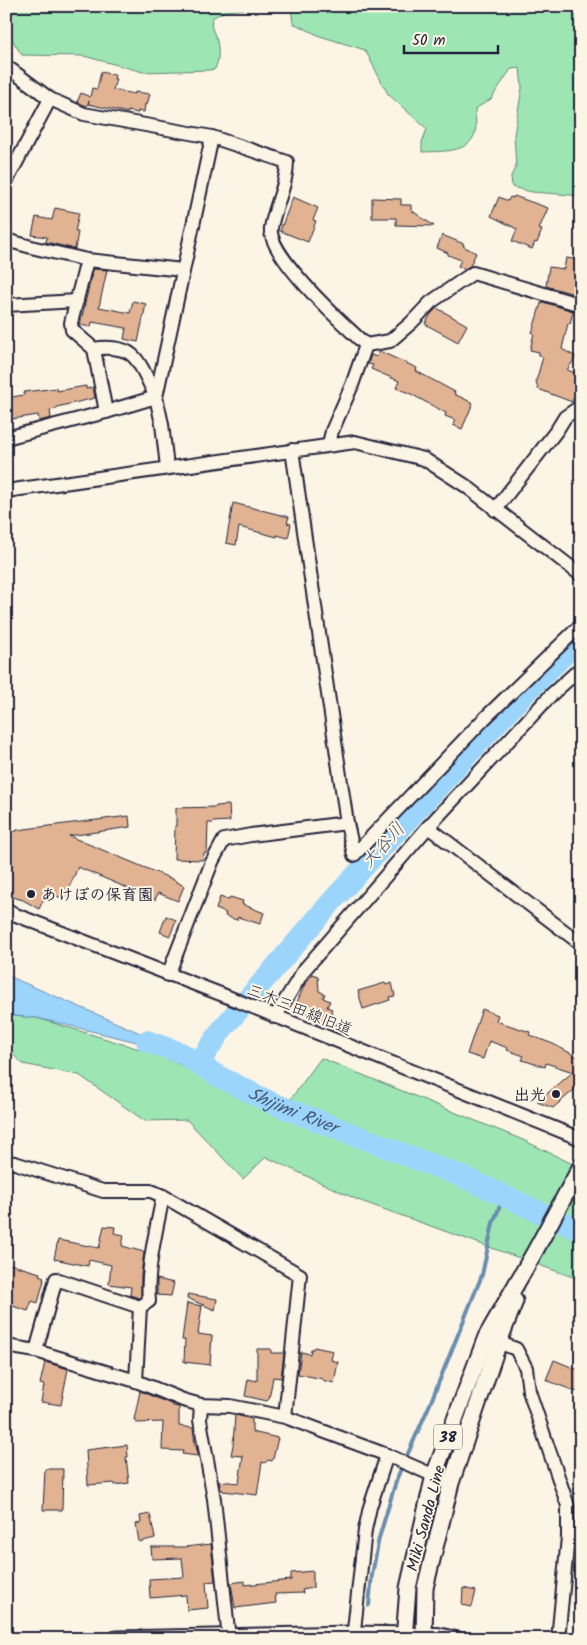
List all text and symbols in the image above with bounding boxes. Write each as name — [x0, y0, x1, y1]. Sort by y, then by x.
scale bar — [404, 22, 498, 54]
text: 50 m — [412, 29, 446, 53]
water label: 大谷川 — [355, 816, 413, 876]
place label: あけぼの保育園 — [41, 883, 153, 908]
marker: あけぼの保育園 — [25, 888, 37, 900]
street label: 三木三田線旧道 — [243, 978, 356, 1043]
water label: Shijimi River — [242, 1080, 345, 1144]
place label: 出光 — [514, 1083, 546, 1108]
marker: 出光 — [550, 1088, 562, 1100]
road number: 38 — [434, 1424, 462, 1450]
street label: Miki Sanda Line — [400, 1463, 453, 1574]

